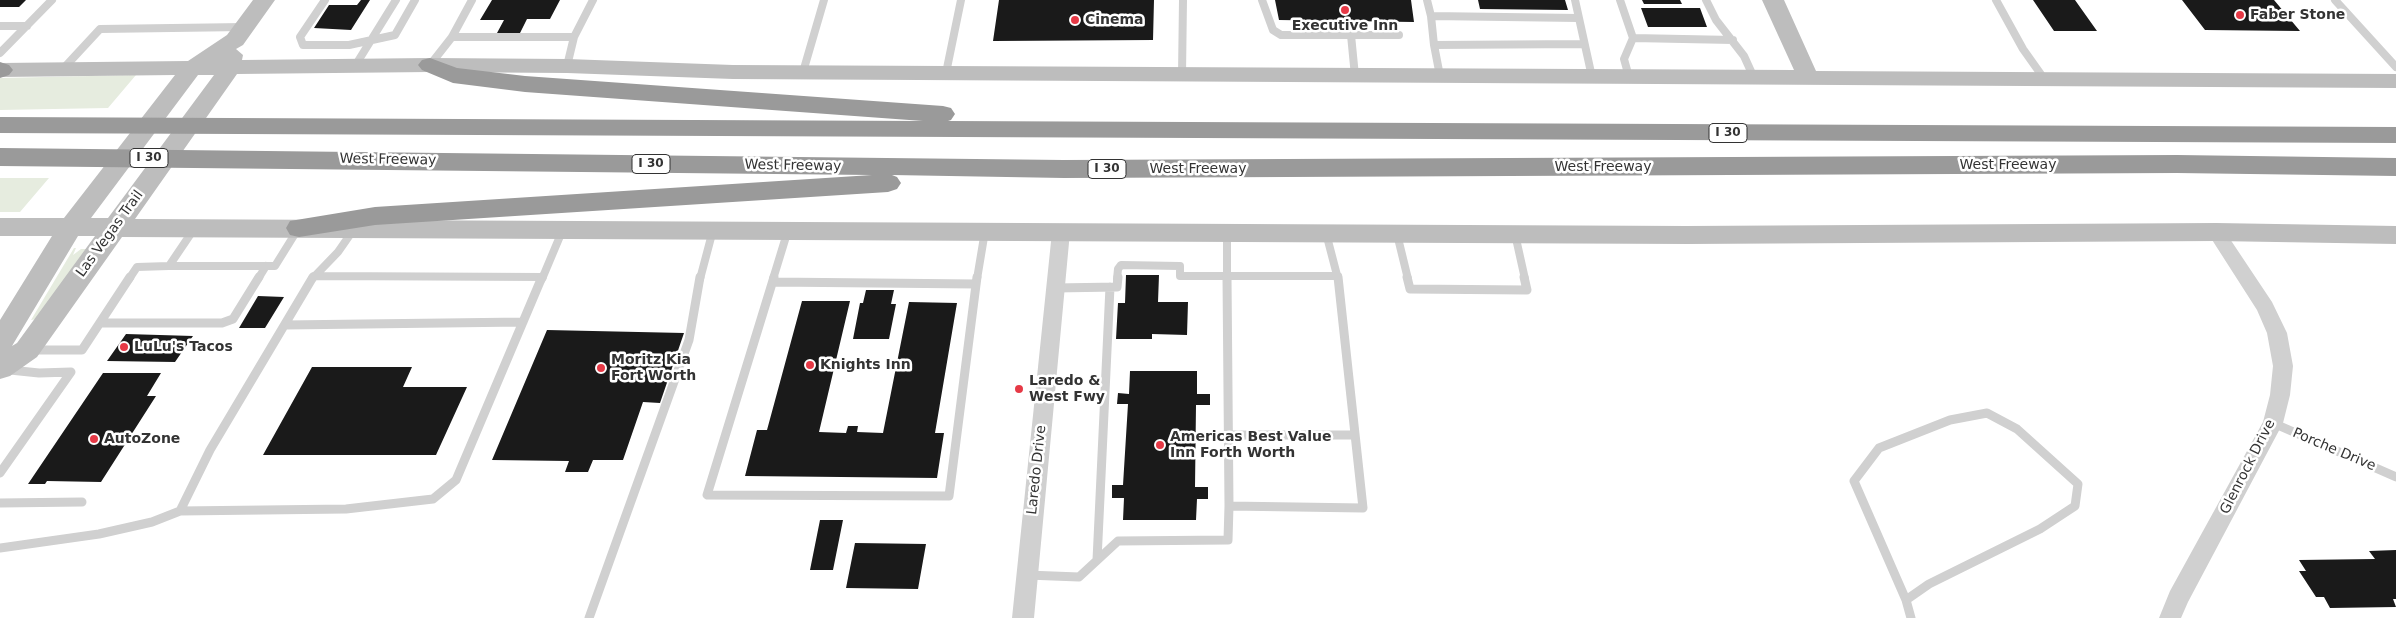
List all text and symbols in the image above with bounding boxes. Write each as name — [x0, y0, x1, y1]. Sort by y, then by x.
marker: Executive Inn — [1339, 4, 1351, 16]
place label: Faber Stone — [2250, 7, 2345, 23]
marker: Faber Stone — [2234, 9, 2246, 21]
place label: Cinema — [1085, 12, 1144, 28]
marker: Cinema — [1069, 14, 1081, 26]
place label: Executive Inn — [1292, 18, 1398, 34]
road number: I 30 — [1709, 124, 1747, 142]
road number: I 30 — [130, 148, 168, 168]
street label: West Freeway — [339, 151, 437, 169]
road number: I 30 — [632, 154, 670, 173]
street label: West Freeway — [744, 157, 842, 175]
street label: West Freeway — [1960, 157, 2056, 173]
street label: West Freeway — [1555, 159, 1651, 175]
road number: I 30 — [1088, 160, 1126, 178]
street label: West Freeway — [1150, 161, 1246, 177]
street label: Las Vegas Trail — [73, 187, 147, 281]
place label: LuLu's Tacos — [134, 339, 233, 355]
marker: LuLu's Tacos — [118, 341, 130, 353]
place label: Moritz Kia Fort Worth — [611, 352, 696, 384]
place label: Knights Inn — [820, 357, 911, 373]
marker: Knights Inn — [804, 359, 816, 371]
marker: Moritz Kia Fort Worth — [595, 362, 607, 374]
place label: Laredo & West Fwy — [1029, 373, 1105, 406]
marker: Laredo & West Fwy — [1013, 383, 1025, 395]
street label: Glenrock Drive — [2217, 417, 2279, 517]
street label: Laredo Drive — [1024, 425, 1050, 515]
street label: Porche Drive — [2290, 425, 2378, 475]
place label: Americas Best Value Inn Forth Worth — [1170, 429, 1331, 462]
place label: AutoZone — [104, 431, 180, 447]
marker: AutoZone — [88, 433, 100, 445]
marker: Americas Best Value Inn Forth Worth — [1154, 439, 1166, 451]

